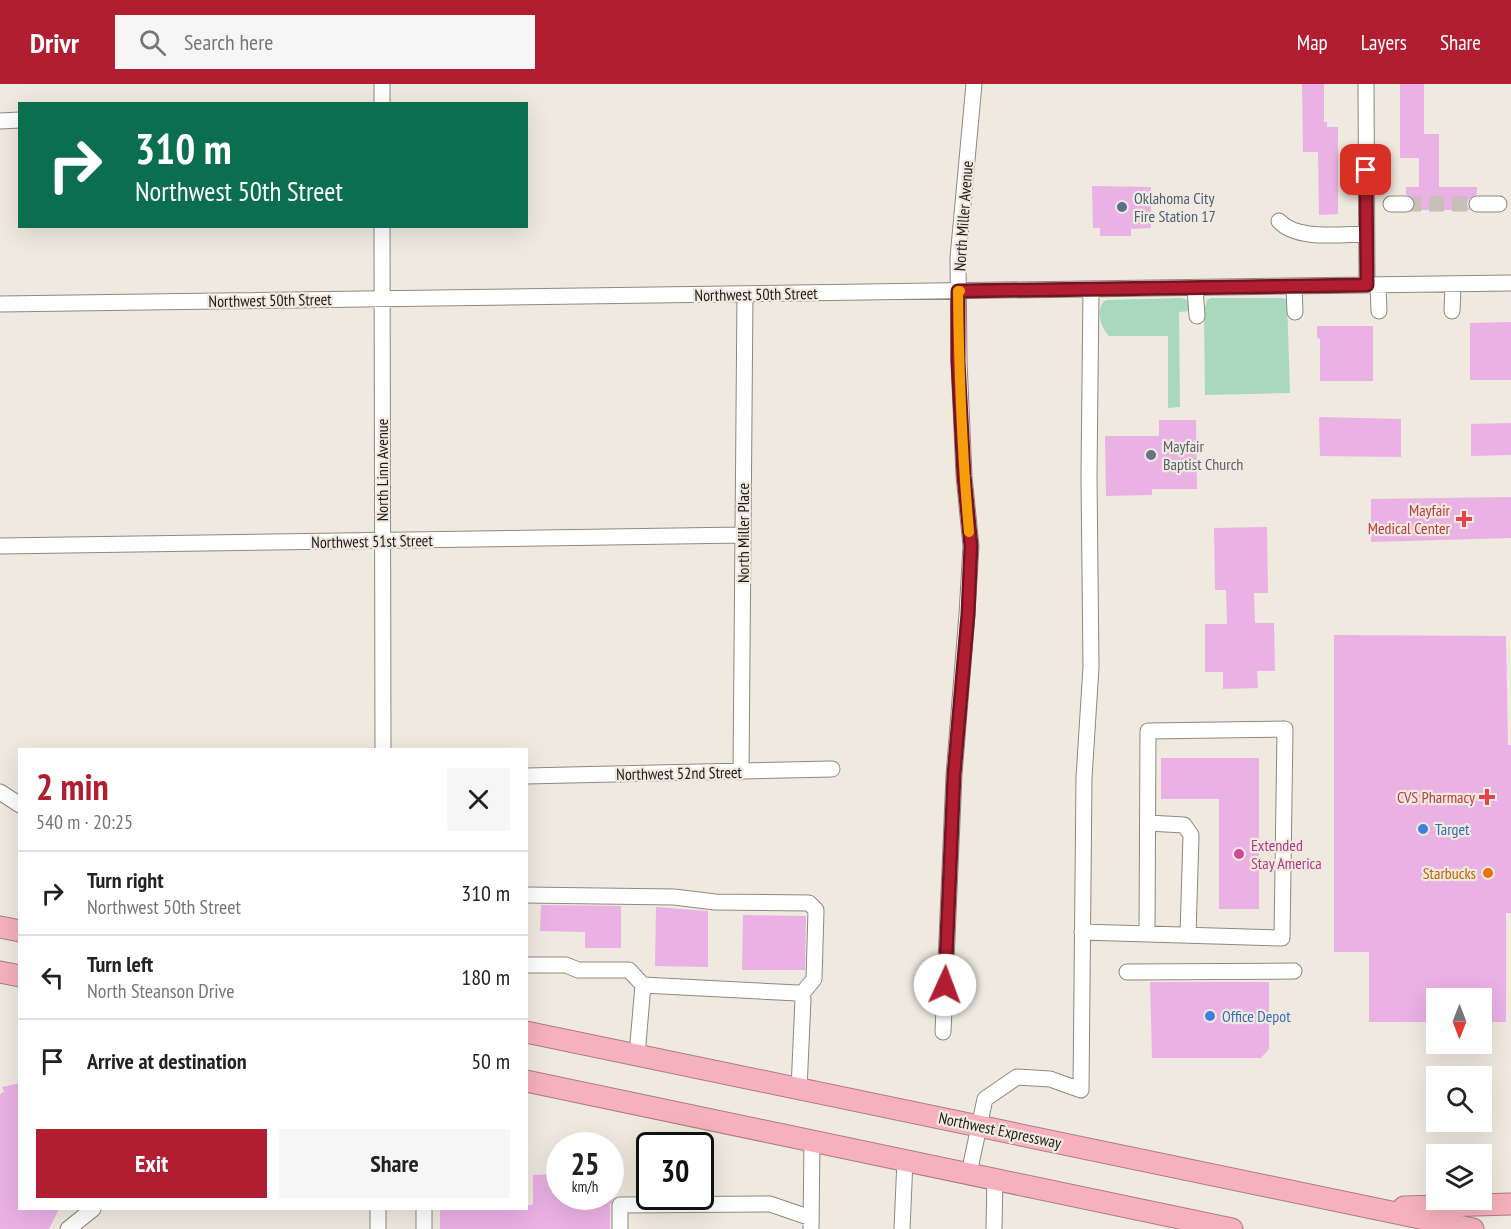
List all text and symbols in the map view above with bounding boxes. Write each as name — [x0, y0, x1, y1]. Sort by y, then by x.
search box — [115, 15, 535, 69]
text: Drivr — [30, 24, 79, 61]
icon: search — [136, 26, 169, 59]
text: Search here — [184, 28, 273, 56]
text: Map — [1297, 29, 1328, 56]
text: Layers — [1361, 29, 1407, 56]
text: Share — [1440, 29, 1481, 56]
text: 310 m — [135, 121, 232, 176]
icon: right — [36, 126, 114, 204]
pin — [1340, 144, 1391, 195]
icon: arrive — [1349, 153, 1382, 186]
street label: North Miller Avenue — [949, 160, 977, 272]
text: Northwest 50th Street — [135, 174, 343, 208]
place label: Oklahoma City Fire Station 17 — [1134, 188, 1216, 226]
marker: Oklahoma City Fire Station 17 — [1115, 200, 1129, 214]
street label: Northwest 50th Street — [694, 283, 818, 305]
street label: Northwest 50th Street — [208, 289, 332, 311]
street label: North Linn Avenue — [372, 419, 392, 521]
place label: Mayfair Baptist Church — [1163, 436, 1243, 474]
marker: Mayfair Baptist Church — [1144, 448, 1158, 462]
street label: North Miller Place — [733, 483, 753, 583]
place label: Mayfair Medical Center — [1368, 500, 1451, 538]
marker: Mayfair Medical Center — [1455, 510, 1473, 528]
street label: Northwest 51st Street — [311, 530, 434, 552]
street label: Northwest 52nd Street — [616, 762, 743, 784]
text: 2 min — [36, 763, 109, 810]
button: close — [447, 768, 510, 831]
place label: CVS Pharmacy — [1397, 787, 1475, 807]
marker: CVS Pharmacy — [1480, 790, 1494, 804]
text: 540 m · 20:25 — [36, 809, 133, 835]
place label: Target — [1435, 819, 1470, 839]
marker: Target — [1416, 822, 1430, 836]
place label: Extended Stay America — [1251, 835, 1322, 873]
marker: Extended Stay America — [1232, 847, 1246, 861]
place label: Starbucks — [1423, 863, 1476, 883]
text: Turn right — [87, 866, 164, 894]
marker: Starbucks — [1481, 866, 1495, 880]
icon: right — [36, 877, 69, 910]
text: 310 m — [461, 879, 510, 907]
text: Northwest 50th Street — [87, 894, 241, 920]
text: Turn left — [87, 950, 153, 978]
position arrow — [913, 953, 977, 1017]
icon: left — [36, 961, 69, 994]
text: 180 m — [461, 963, 510, 991]
text: North Steanson Drive — [87, 978, 235, 1004]
north arrow — [1426, 988, 1492, 1054]
map controls — [1426, 988, 1492, 1210]
place label: Office Depot — [1222, 1006, 1291, 1026]
marker: Office Depot — [1203, 1009, 1217, 1023]
icon: arrive — [36, 1045, 69, 1078]
text: Arrive at destination — [87, 1047, 247, 1075]
text: 50 m — [471, 1047, 510, 1075]
button: search — [1426, 1066, 1492, 1132]
street label: Northwest Expressway — [937, 1107, 1063, 1153]
button: Exit — [36, 1129, 267, 1198]
button: Share — [279, 1129, 510, 1198]
speed limit sign: 30 — [636, 1132, 714, 1210]
text: 25 — [571, 1144, 599, 1183]
button: layers — [1426, 1144, 1492, 1210]
text: km/h — [572, 1177, 598, 1196]

